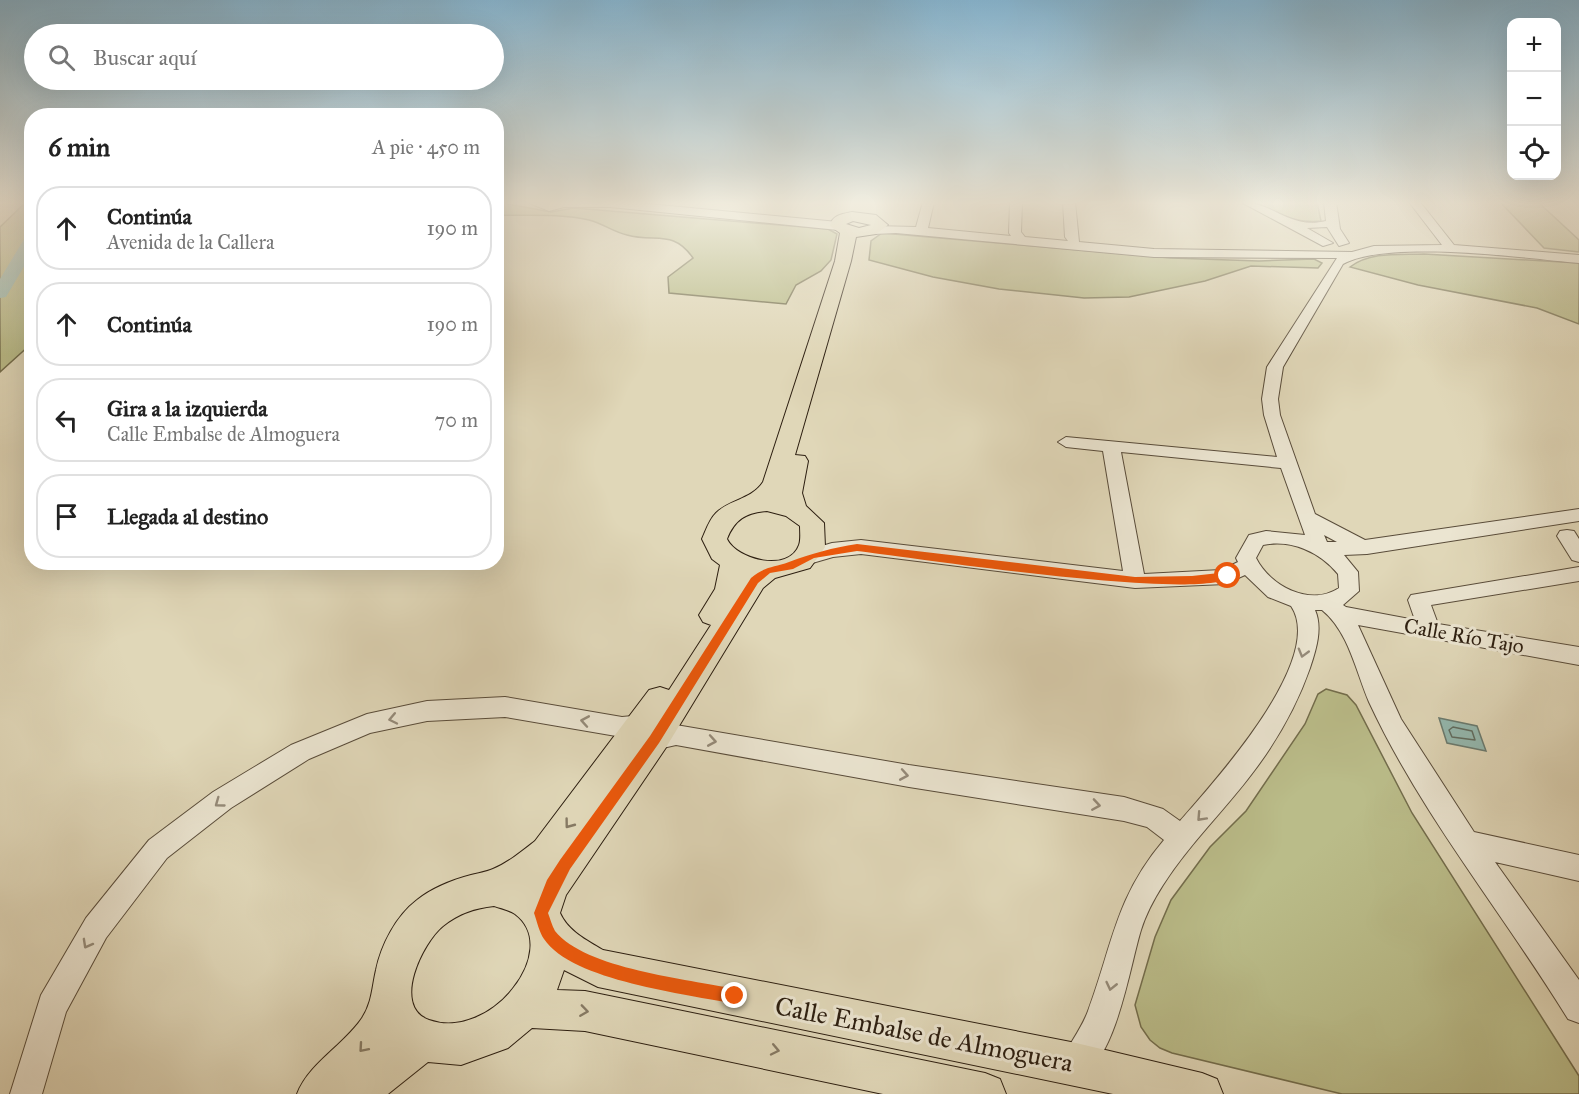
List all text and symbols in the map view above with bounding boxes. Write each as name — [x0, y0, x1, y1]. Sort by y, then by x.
map controls — [1507, 18, 1561, 180]
button: + — [1507, 18, 1561, 72]
search box — [24, 24, 504, 90]
icon: search — [45, 41, 78, 74]
text: Buscar aquí — [93, 44, 196, 71]
button: − — [1507, 72, 1561, 126]
button: locate — [1507, 126, 1561, 180]
text: 6 min — [48, 131, 110, 163]
text: A pie · 450 m — [372, 135, 480, 159]
text: Continúa — [107, 203, 192, 230]
icon: ahead — [50, 212, 83, 245]
text: 190 m — [427, 216, 478, 240]
text: Avenida de la Callera — [107, 230, 274, 254]
icon: ahead — [50, 308, 83, 341]
text: Continúa — [107, 311, 192, 338]
text: 190 m — [427, 312, 478, 336]
text: Gira a la izquierda — [107, 395, 268, 422]
icon: left — [50, 404, 83, 437]
text: 70 m — [435, 408, 478, 432]
text: Calle Embalse de Almoguera — [107, 422, 340, 446]
icon: arrive — [50, 500, 83, 533]
text: Llegada al destino — [107, 503, 268, 530]
route start — [1214, 562, 1240, 588]
street label: Calle Río Tajo — [1402, 613, 1526, 659]
one-way arrow — [1298, 647, 1310, 658]
one-way arrow — [388, 711, 398, 724]
one-way arrow — [581, 715, 591, 728]
one-way arrow — [706, 734, 716, 747]
one-way arrow — [899, 768, 908, 780]
one-way arrow — [214, 796, 225, 807]
one-way arrow — [1092, 798, 1101, 810]
one-way arrow — [1198, 809, 1209, 820]
one-way arrow — [565, 817, 576, 828]
one-way arrow — [82, 938, 94, 948]
one-way arrow — [1105, 981, 1118, 991]
route end — [721, 982, 747, 1008]
street label: Calle Embalse de Almoguera — [772, 989, 1076, 1079]
one-way arrow — [579, 1005, 588, 1017]
one-way arrow — [359, 1041, 370, 1052]
one-way arrow — [769, 1043, 779, 1056]

